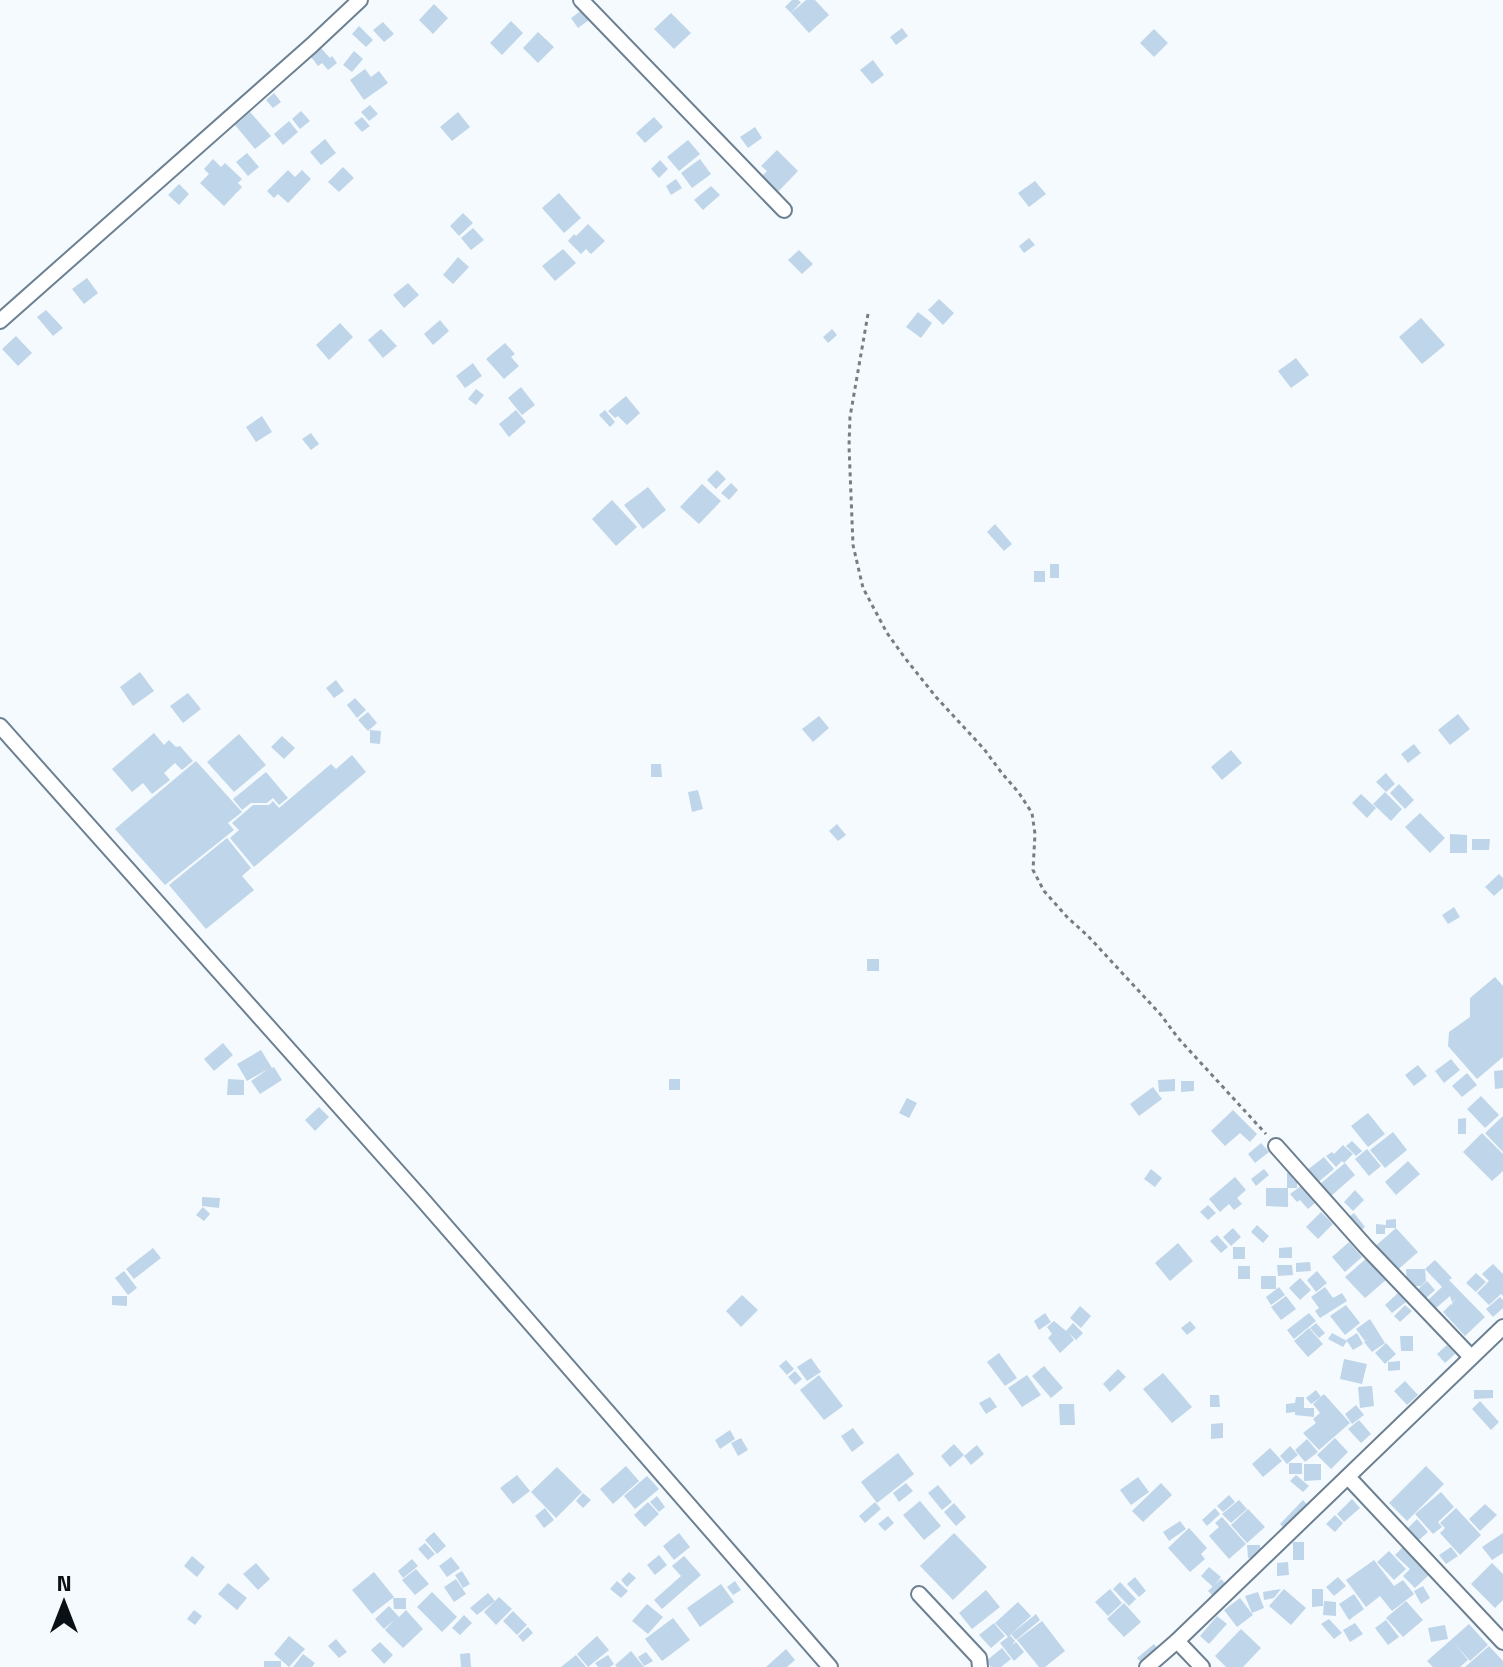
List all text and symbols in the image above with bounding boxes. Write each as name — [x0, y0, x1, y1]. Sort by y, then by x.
north arrow — [24, 1563, 104, 1643]
text: N — [56, 1566, 72, 1600]

